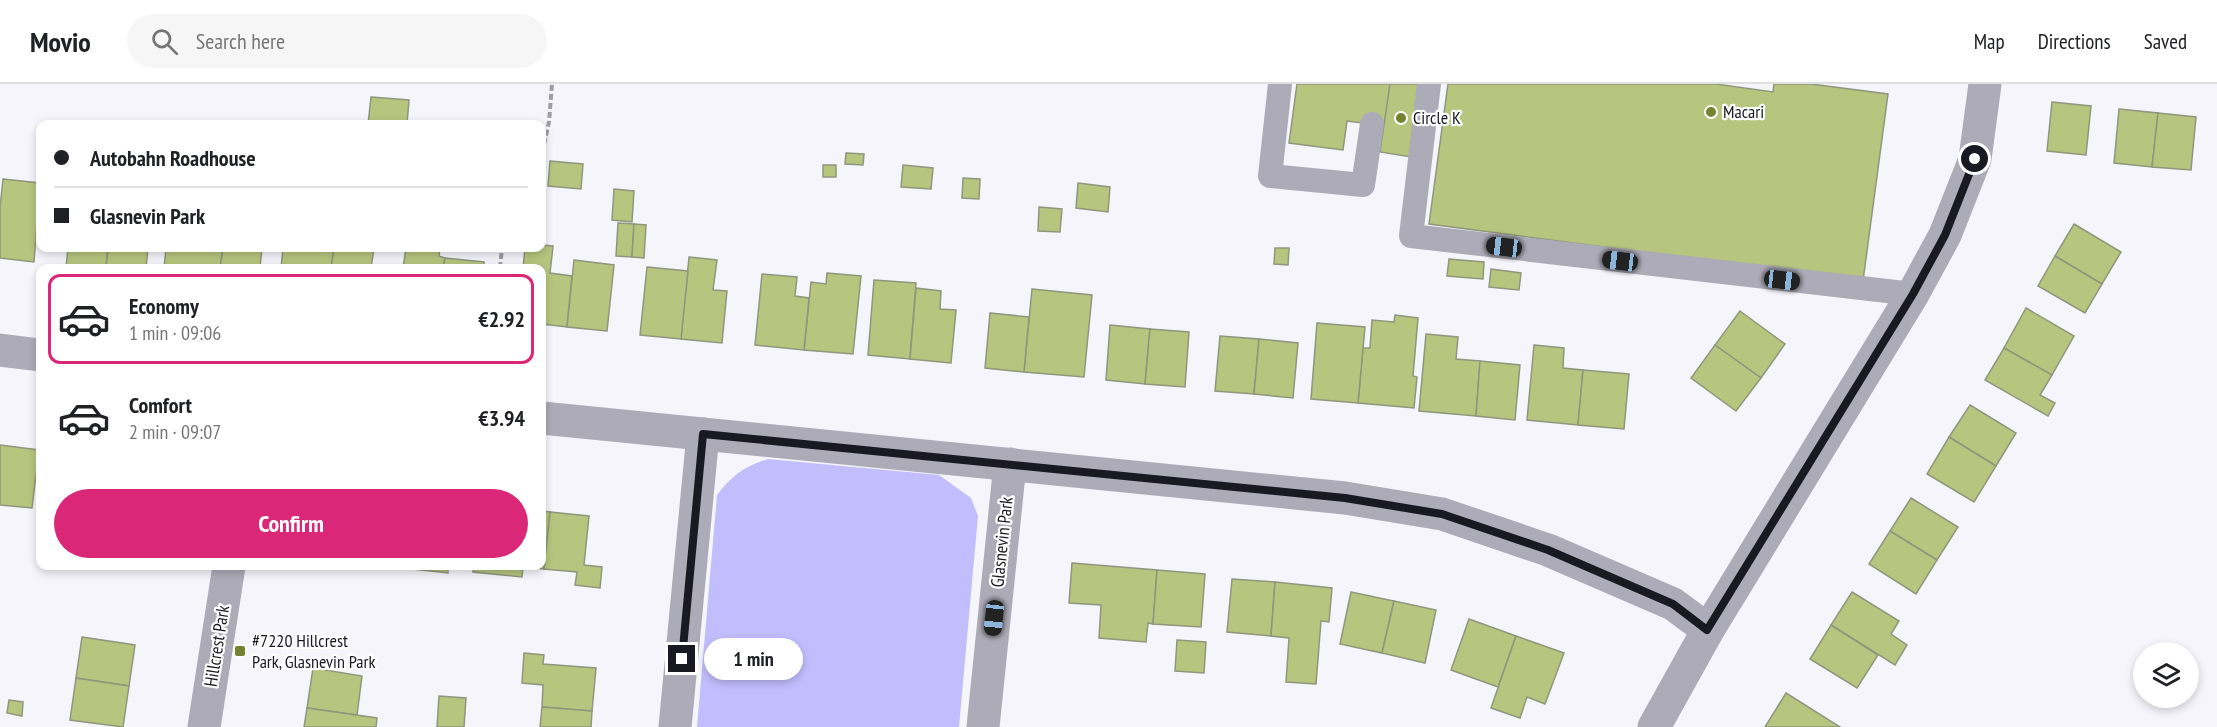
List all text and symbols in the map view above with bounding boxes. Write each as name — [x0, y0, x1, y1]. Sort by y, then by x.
search box — [127, 14, 547, 68]
text: Movio — [30, 23, 91, 60]
icon: search — [148, 25, 181, 58]
text: Search here — [196, 27, 285, 55]
text: Map — [1974, 28, 2005, 55]
text: Directions — [2038, 28, 2111, 55]
text: Saved — [2144, 28, 2187, 55]
place label: Macari — [1723, 100, 1764, 123]
marker: Macari — [1704, 105, 1718, 119]
place label: Circle K — [1413, 106, 1461, 129]
marker: Circle K — [1394, 111, 1408, 125]
text: Autobahn Roadhouse — [90, 144, 256, 172]
route start — [1961, 145, 1988, 172]
text: Glasnevin Park — [90, 202, 205, 230]
car — [1485, 236, 1523, 258]
car — [1601, 250, 1639, 272]
car — [1763, 269, 1801, 291]
icon: car — [57, 292, 111, 346]
text: Economy — [129, 292, 199, 320]
text: €2.92 — [478, 305, 525, 333]
text: 1 min · 09:06 — [129, 320, 221, 346]
icon: car — [57, 391, 111, 445]
text: Comfort — [129, 391, 192, 419]
text: €3.94 — [478, 404, 525, 432]
text: 2 min · 09:07 — [129, 419, 221, 445]
button: Confirm — [54, 489, 528, 558]
street label: Glasnevin Park — [985, 496, 1018, 588]
car — [983, 599, 1005, 637]
street label: Hillcrest Park — [199, 603, 234, 688]
place label: #7220 Hillcrest Park, Glasnevin Park — [252, 629, 375, 673]
callout: 1 min — [703, 638, 802, 680]
map controls — [2133, 642, 2199, 708]
button: layers — [2133, 642, 2199, 708]
marker: #7220 Hillcrest Park, Glasnevin Park — [233, 644, 247, 658]
route end — [668, 645, 695, 672]
text: 1 min — [733, 646, 774, 672]

